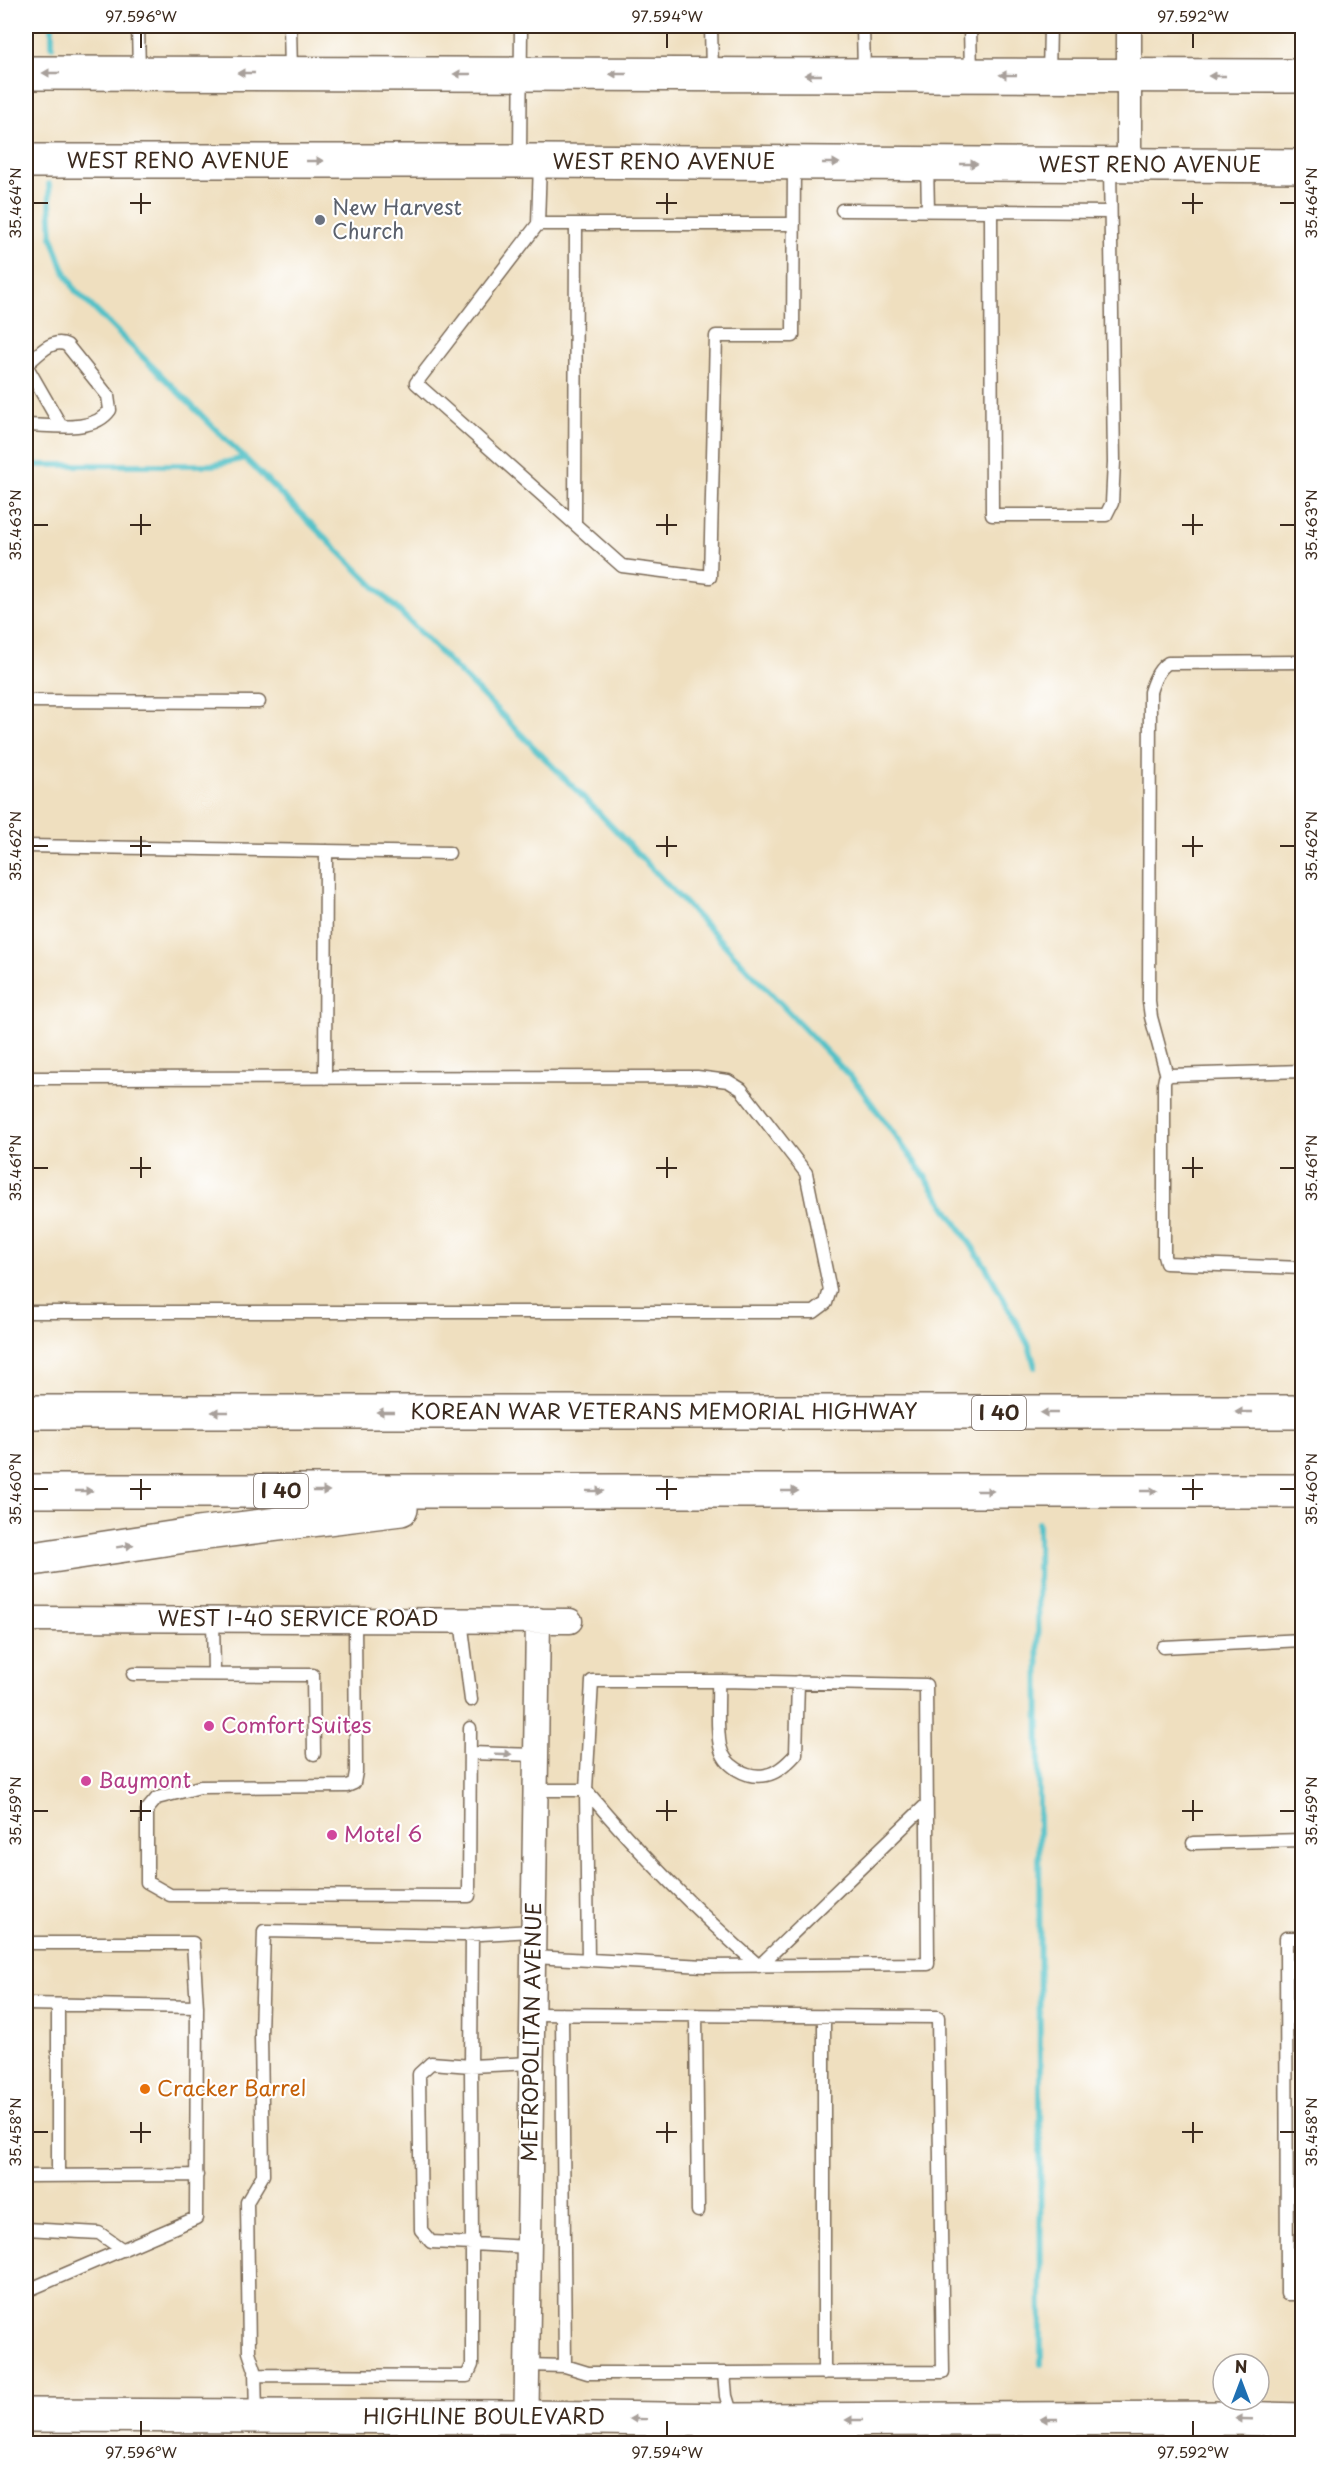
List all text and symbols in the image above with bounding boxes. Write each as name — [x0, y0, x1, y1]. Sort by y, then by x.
text: 97.596°W — [105, 4, 178, 27]
text: 97.594°W — [631, 4, 703, 27]
text: 97.592°W — [1157, 4, 1230, 27]
one-way arrow — [42, 68, 61, 78]
one-way arrow — [237, 68, 256, 78]
one-way arrow — [453, 69, 472, 79]
one-way arrow — [608, 69, 627, 79]
one-way arrow — [803, 70, 822, 80]
one-way arrow — [998, 70, 1017, 80]
one-way arrow — [1208, 71, 1227, 81]
street label: WEST RENO AVENUE — [67, 143, 289, 175]
street label: WEST RENO AVENUE — [553, 144, 775, 176]
street label: WEST RENO AVENUE — [1039, 147, 1261, 179]
one-way arrow — [305, 156, 324, 166]
one-way arrow — [821, 158, 840, 168]
one-way arrow — [959, 159, 978, 169]
text: 35.464°N — [3, 167, 26, 239]
text: 35.464°N — [1299, 167, 1322, 239]
place label: New Harvest Church — [332, 190, 462, 246]
marker: New Harvest Church — [313, 213, 327, 227]
text: 35.463°N — [3, 489, 26, 561]
text: 35.463°N — [1299, 489, 1322, 561]
text: 35.462°N — [3, 811, 26, 881]
text: 35.462°N — [1299, 811, 1322, 881]
text: 35.461°N — [3, 1134, 26, 1202]
text: 35.461°N — [1299, 1134, 1322, 1202]
street label: KOREAN WAR VETERANS MEMORIAL HIGHWAY — [411, 1394, 918, 1426]
road number: I 40 — [972, 1396, 1026, 1430]
one-way arrow — [210, 1407, 229, 1417]
one-way arrow — [375, 1407, 394, 1417]
one-way arrow — [1235, 1407, 1254, 1417]
one-way arrow — [1040, 1408, 1059, 1418]
text: 35.460°N — [3, 1453, 26, 1525]
text: 35.460°N — [1299, 1453, 1322, 1525]
road number: I 40 — [254, 1474, 308, 1508]
one-way arrow — [74, 1486, 93, 1496]
one-way arrow — [311, 1486, 330, 1496]
one-way arrow — [585, 1486, 604, 1496]
one-way arrow — [780, 1486, 799, 1496]
one-way arrow — [975, 1486, 994, 1496]
one-way arrow — [1140, 1486, 1159, 1496]
one-way arrow — [116, 1541, 135, 1550]
street label: WEST I-40 SERVICE ROAD — [157, 1601, 439, 1633]
place label: Comfort Suites — [221, 1708, 371, 1740]
marker: Comfort Suites — [202, 1719, 216, 1733]
one-way arrow — [494, 1750, 513, 1759]
place label: Baymont — [98, 1763, 191, 1795]
marker: Baymont — [79, 1774, 93, 1788]
text: 35.459°N — [3, 1776, 26, 1846]
text: 35.459°N — [1299, 1776, 1322, 1846]
place label: Motel 6 — [344, 1817, 422, 1849]
marker: Motel 6 — [325, 1828, 339, 1842]
street label: METROPOLITAN AVENUE — [512, 1902, 548, 2162]
place label: Cracker Barrel — [157, 2071, 306, 2103]
marker: Cracker Barrel — [138, 2082, 152, 2096]
text: 35.458°N — [3, 2097, 26, 2167]
text: 35.458°N — [1299, 2097, 1322, 2167]
north arrow — [1211, 2352, 1271, 2412]
text: N — [1235, 2354, 1247, 2378]
street label: HIGHLINE BOULEVARD — [363, 2399, 605, 2431]
one-way arrow — [629, 2414, 648, 2423]
one-way arrow — [1040, 2414, 1059, 2424]
one-way arrow — [1235, 2414, 1254, 2423]
one-way arrow — [845, 2415, 864, 2425]
text: 97.596°W — [105, 2440, 178, 2463]
text: 97.594°W — [631, 2440, 703, 2463]
text: 97.592°W — [1157, 2440, 1230, 2463]

